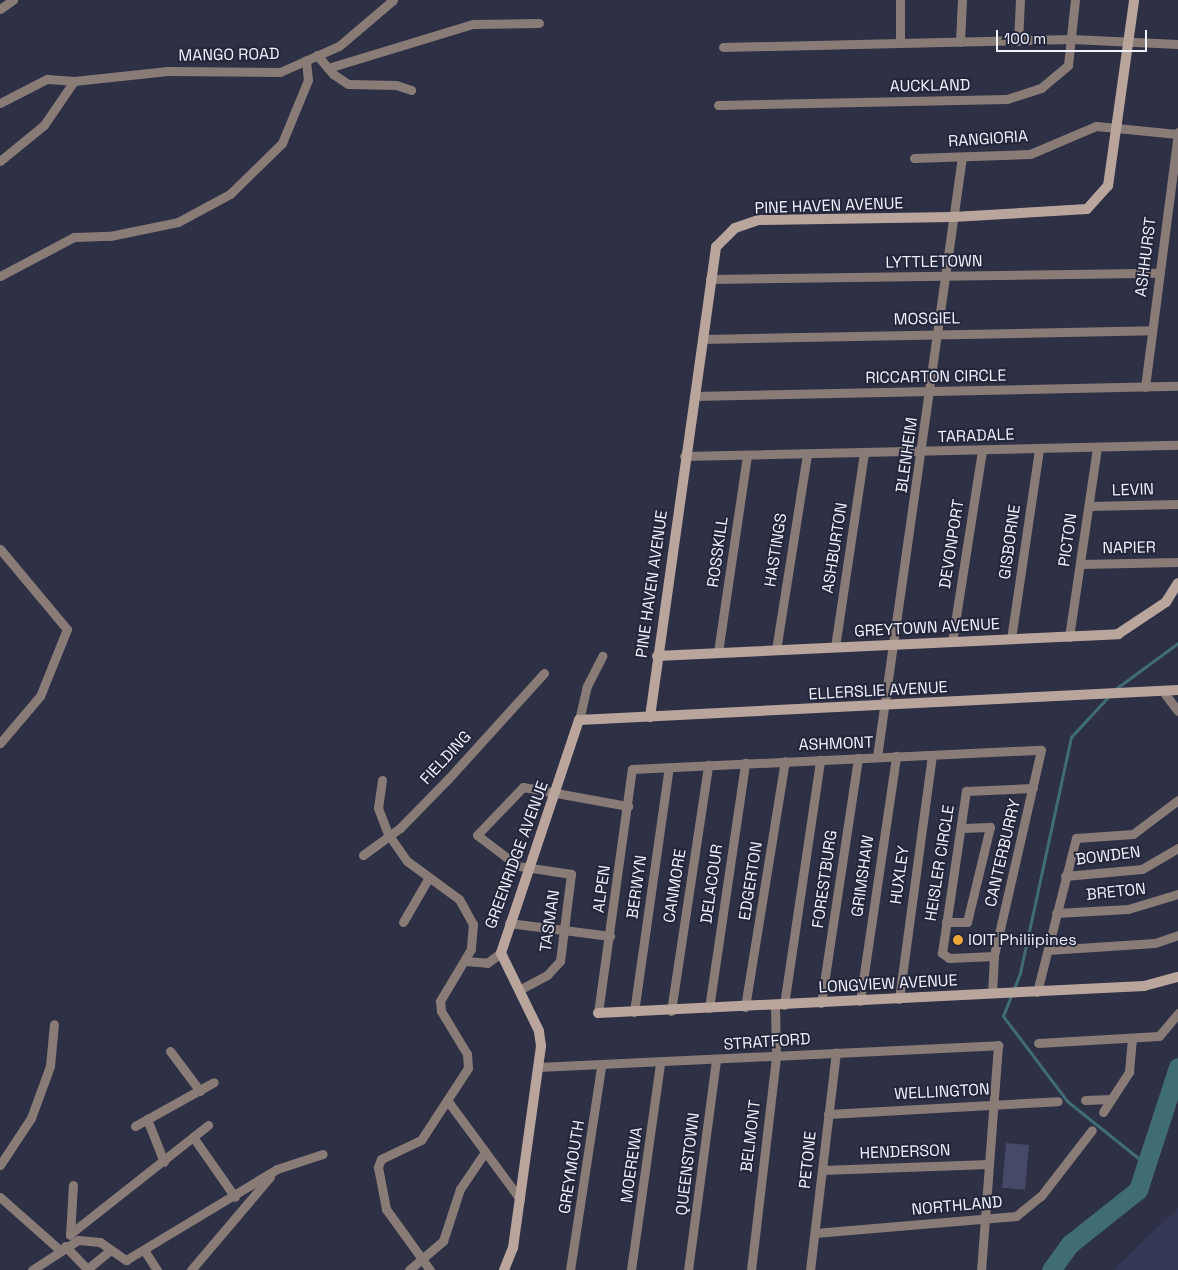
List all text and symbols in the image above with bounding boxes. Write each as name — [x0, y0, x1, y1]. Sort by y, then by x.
scale bar — [998, 20, 1149, 52]
text: 100 m — [1004, 29, 1046, 48]
street label: MANGO ROAD — [178, 45, 280, 65]
street label: AUCKLAND — [890, 76, 970, 96]
street label: RANGIORIA — [947, 127, 1029, 151]
street label: PINE HAVEN AVENUE — [754, 194, 904, 218]
street label: ASHHURST — [1132, 216, 1160, 298]
street label: LYTTLETOWN — [885, 252, 983, 272]
street label: MOSGIEL — [894, 309, 960, 329]
street label: RICCARTON CIRCLE — [865, 366, 1007, 388]
street label: BLENHEIM — [892, 416, 922, 494]
street label: TARADALE — [937, 425, 1015, 447]
street label: LEVIN — [1112, 480, 1154, 500]
street label: DEVONPORT — [935, 498, 969, 590]
street label: ASHBURTON — [818, 501, 852, 595]
street label: GISBORNE — [995, 503, 1025, 581]
street label: PINE HAVEN AVENUE — [632, 509, 672, 659]
street label: HASTINGS — [761, 512, 791, 588]
street label: PICTON — [1055, 512, 1081, 568]
street label: ROSSKILL — [704, 515, 732, 589]
street label: NAPIER — [1102, 538, 1156, 558]
street label: GREYTOWN AVENUE — [854, 615, 1000, 641]
street label: ELLERSLIE AVENUE — [808, 678, 948, 704]
street label: FIELDING — [416, 727, 476, 789]
street label: ASHMONT — [798, 733, 874, 755]
street label: GREENRIDGE AVENUE — [481, 778, 553, 932]
street label: CANTERBURRY — [981, 797, 1025, 909]
street label: HEISLER CIRCLE — [921, 803, 959, 923]
street label: FORESTBURG — [809, 829, 841, 929]
street label: GRIMSHAW — [848, 834, 878, 918]
street label: EDGERTON — [735, 840, 767, 922]
street label: BOWDEN — [1074, 842, 1142, 870]
street label: DELACOUR — [697, 843, 727, 925]
street label: HUXLEY — [886, 845, 914, 905]
street label: CANMORE — [660, 848, 690, 924]
street label: BERWYN — [623, 854, 651, 920]
street label: ALPEN — [589, 864, 615, 914]
street label: BRETON — [1085, 879, 1147, 905]
street label: TASMAN — [536, 889, 564, 953]
place label: IOIT Philiipines — [968, 930, 1077, 950]
marker: IOIT Philiipines — [952, 934, 964, 946]
street label: LONGVIEW AVENUE — [818, 971, 958, 997]
street label: STRATFORD — [723, 1029, 811, 1055]
street label: WELLINGTON — [894, 1080, 990, 1104]
street label: BELMONT — [737, 1099, 765, 1173]
street label: QUEENSTOWN — [672, 1111, 704, 1217]
street label: GREYMOUTH — [555, 1119, 589, 1215]
street label: MOEREWA — [617, 1126, 647, 1204]
street label: PETONE — [795, 1130, 821, 1190]
street label: HENDERSON — [859, 1141, 951, 1163]
street label: NORTHLAND — [911, 1192, 1003, 1220]

